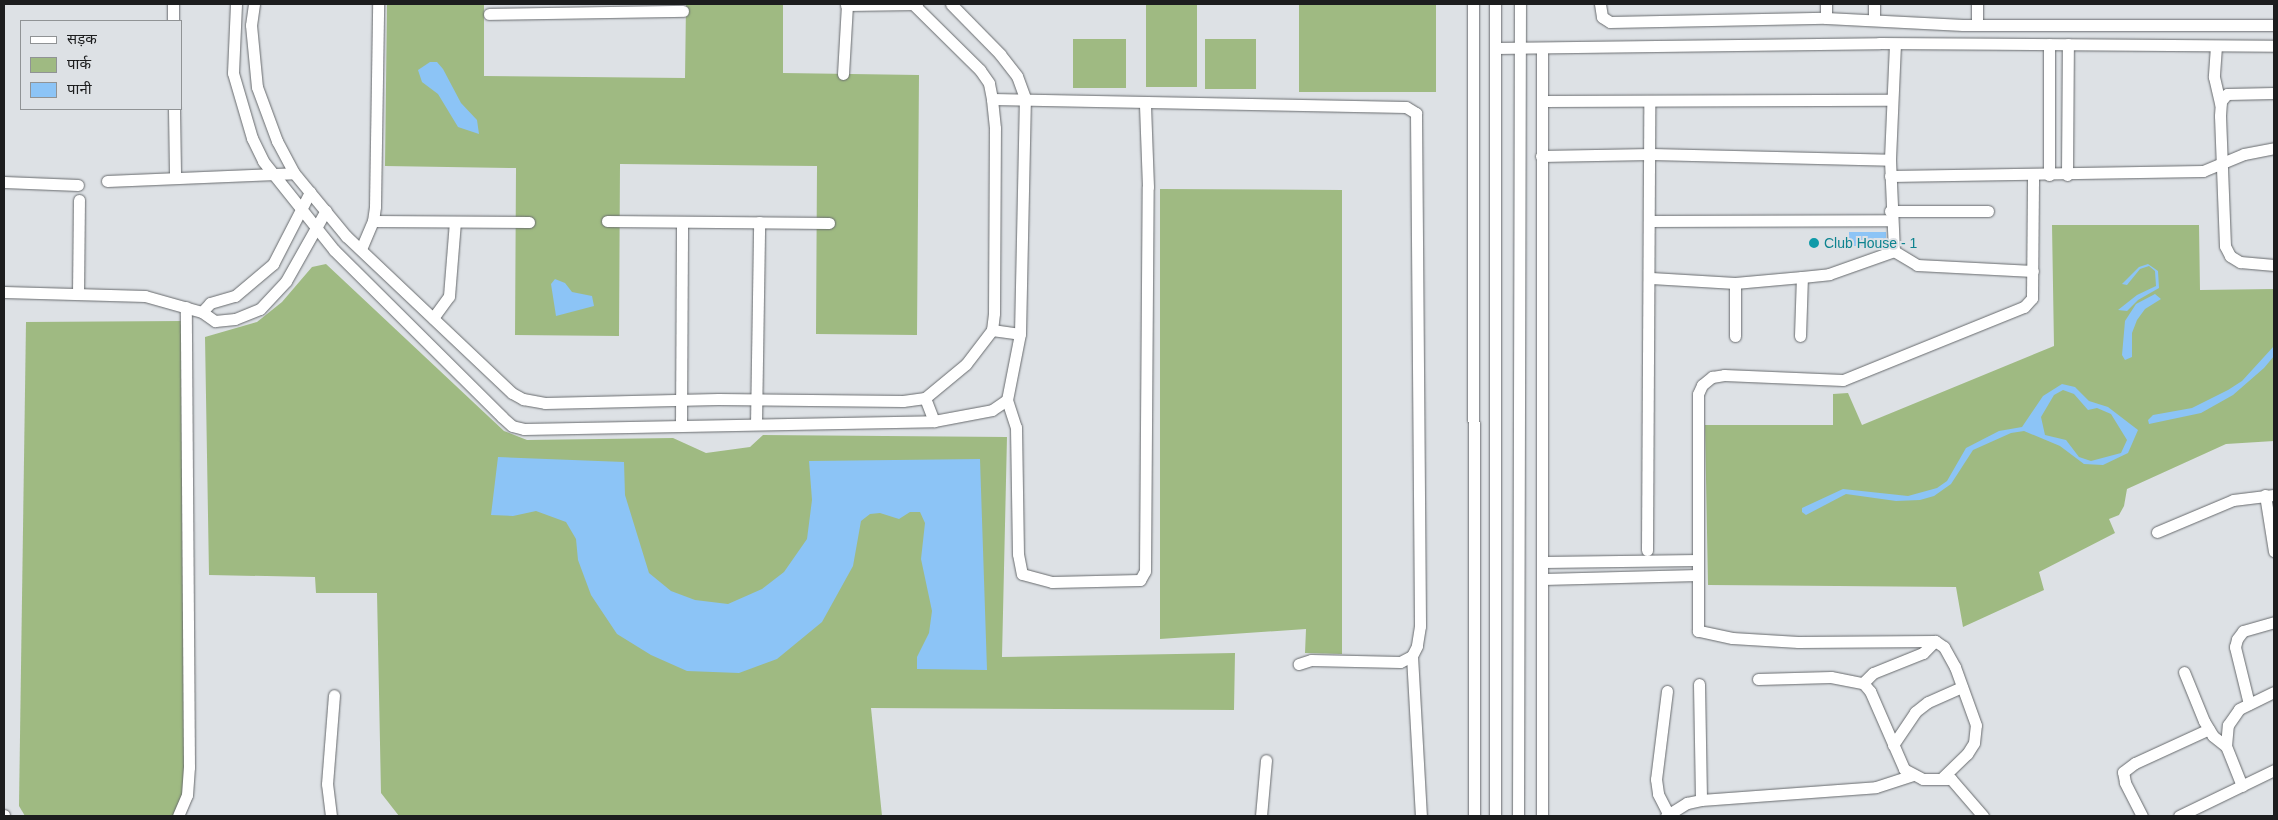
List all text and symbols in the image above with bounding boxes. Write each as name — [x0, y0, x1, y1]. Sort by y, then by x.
legend — [20, 20, 182, 110]
text: सड़क — [67, 30, 97, 47]
text: पार्क — [67, 55, 91, 72]
text: पानी — [67, 80, 92, 97]
place label: Club House - 1 — [1824, 235, 1917, 251]
marker: Club House - 1 — [1808, 237, 1820, 249]

